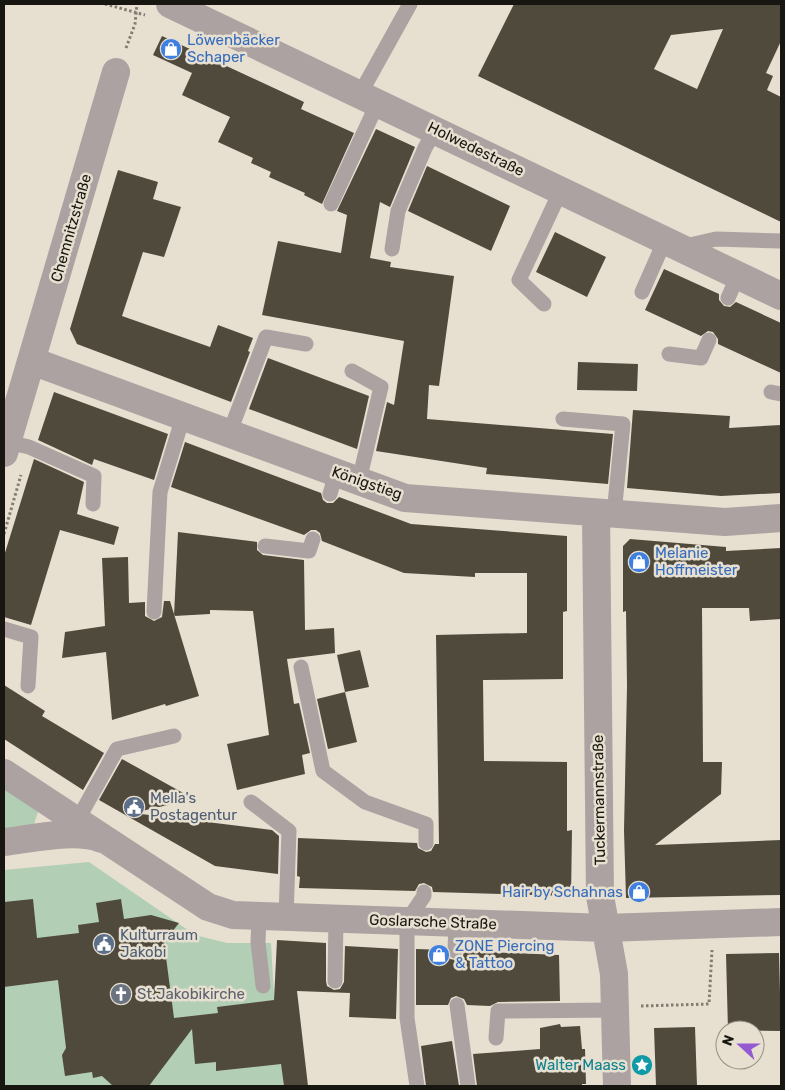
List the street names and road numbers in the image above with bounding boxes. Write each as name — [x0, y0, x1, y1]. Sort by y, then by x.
street label: Holwedestraße — [425, 118, 527, 180]
street label: Chemnitzstraße — [47, 172, 95, 284]
street label: Königstieg — [329, 463, 405, 503]
street label: Tuckermannstraße — [589, 735, 609, 865]
street label: Goslarsche Straße — [369, 911, 497, 933]

